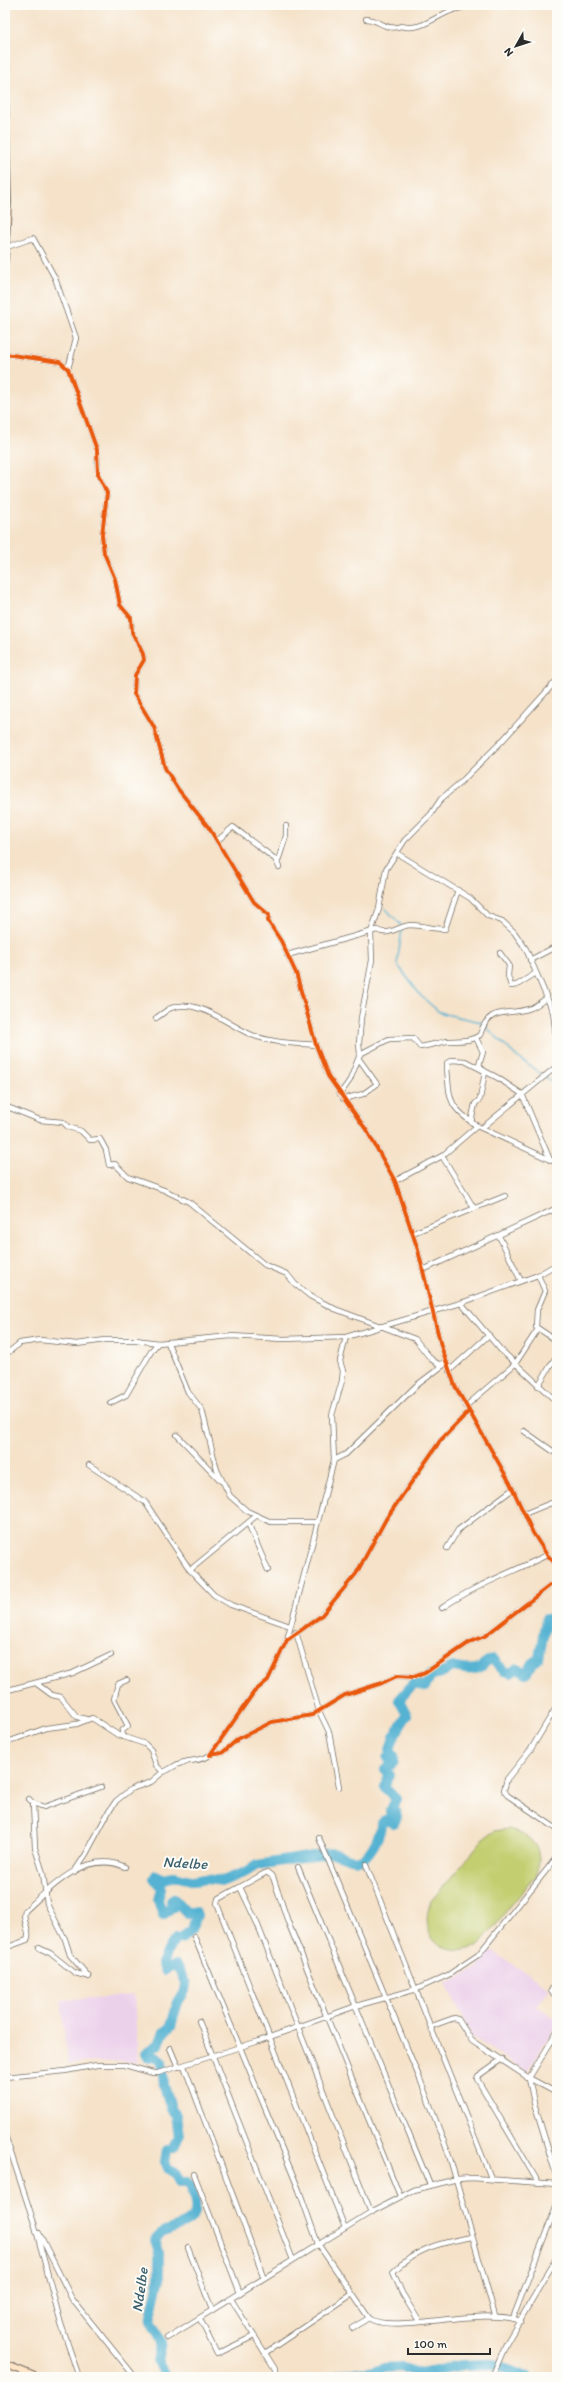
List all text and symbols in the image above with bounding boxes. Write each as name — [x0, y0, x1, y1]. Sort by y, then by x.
north arrow — [496, 26, 536, 66]
text: N — [501, 45, 516, 59]
water label: Ndelbe — [162, 1853, 209, 1873]
water label: Ndelbe — [128, 2266, 152, 2313]
scale bar — [408, 2330, 490, 2356]
text: 100 m — [414, 2337, 447, 2351]

